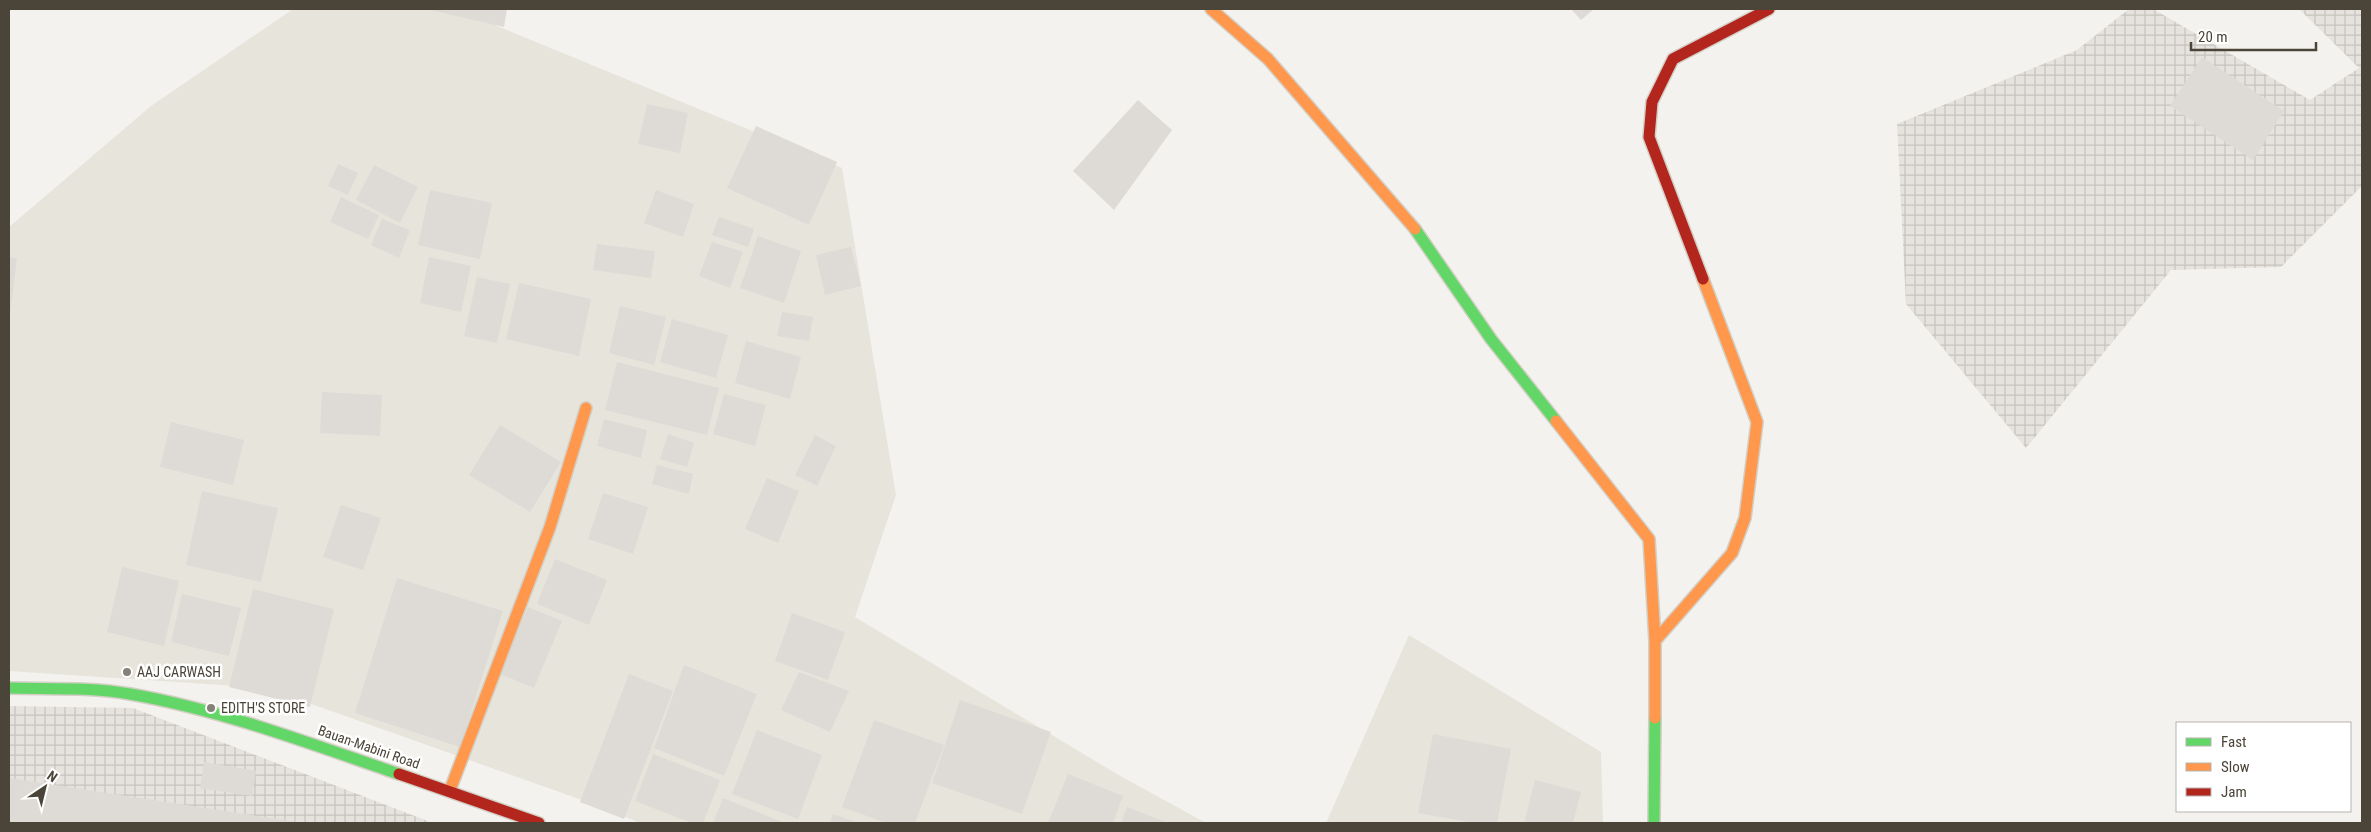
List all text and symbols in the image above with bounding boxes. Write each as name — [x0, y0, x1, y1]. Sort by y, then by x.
scale bar — [2191, 20, 2316, 52]
text: 20 m — [2198, 28, 2228, 46]
place label: AAJ CARWASH — [137, 664, 221, 680]
marker: AAJ CARWASH — [121, 666, 133, 678]
place label: EDITH'S STORE — [221, 700, 305, 716]
marker: EDITH'S STORE — [205, 702, 217, 714]
street label: Bauan-Mabini Road — [316, 722, 422, 772]
legend — [2176, 722, 2351, 812]
text: Fast — [2221, 733, 2246, 751]
text: Slow — [2221, 758, 2250, 776]
north arrow — [20, 762, 70, 812]
text: N — [44, 767, 61, 785]
text: Jam — [2221, 783, 2247, 801]

